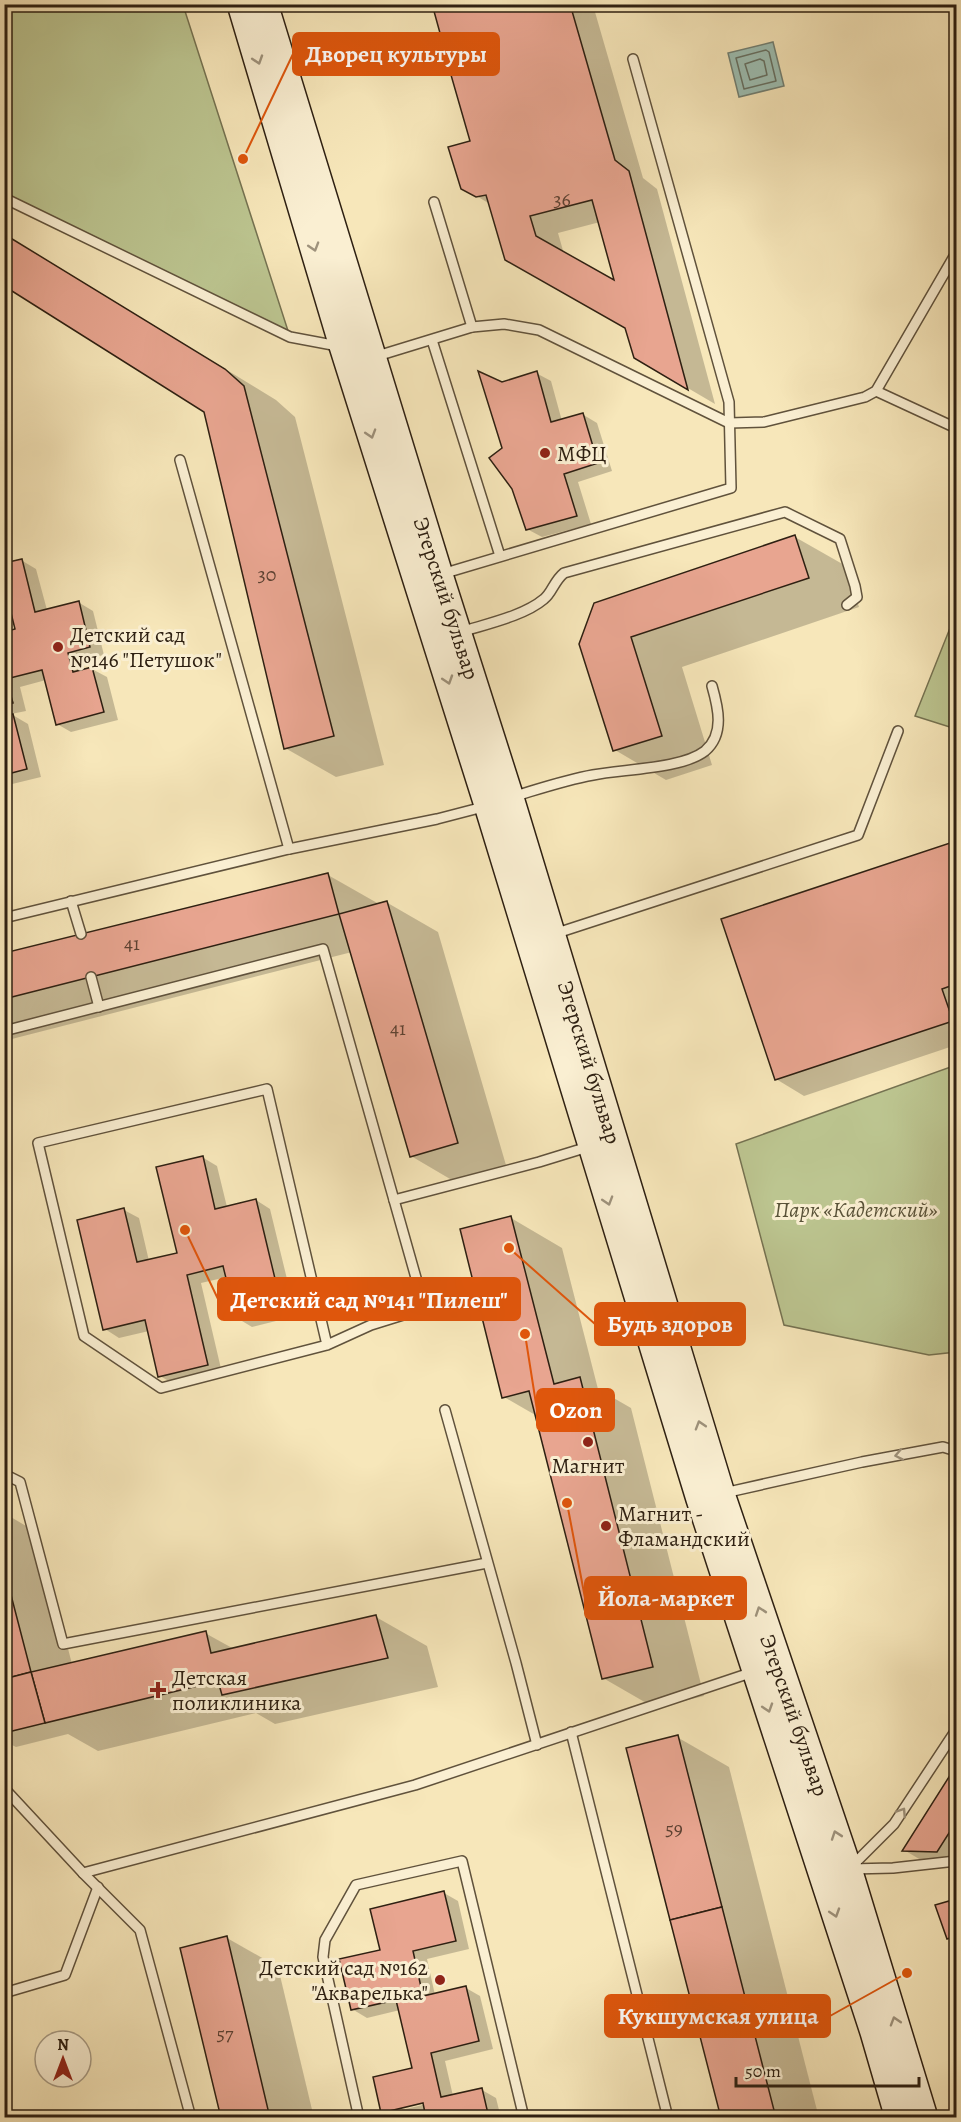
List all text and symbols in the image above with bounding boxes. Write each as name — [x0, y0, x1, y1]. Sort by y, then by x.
callout: Дворец культуры — [293, 33, 499, 75]
text: Дворец культуры — [305, 38, 487, 70]
one-way arrow — [251, 54, 264, 65]
house number: 36 — [553, 186, 571, 213]
one-way arrow — [307, 241, 319, 252]
one-way arrow — [364, 428, 376, 439]
place label: МФЦ — [557, 439, 607, 469]
marker: МФЦ — [538, 446, 552, 460]
street label: Эгерский бульвар — [406, 513, 486, 683]
house number: 30 — [258, 561, 276, 588]
place label: Детский сад №146 "Петушок" — [70, 620, 222, 675]
marker: Детский сад №146 "Петушок" — [51, 640, 65, 654]
one-way arrow — [441, 674, 453, 685]
house number: 41 — [124, 930, 140, 957]
street label: Эгерский бульвар — [550, 977, 628, 1148]
house number: 41 — [390, 1015, 406, 1042]
park label: Парк «Кадетский» — [774, 1195, 938, 1225]
one-way arrow — [601, 1196, 613, 1206]
callout: Детский сад №141 "Пилеш" — [218, 1278, 520, 1320]
text: Детский сад №141 "Пилеш" — [230, 1284, 508, 1316]
callout: Будь здоров — [595, 1303, 745, 1345]
text: Будь здоров — [607, 1308, 733, 1340]
callout: Ozon — [537, 1389, 614, 1431]
text: Ozon — [549, 1394, 603, 1426]
one-way arrow — [695, 1421, 707, 1431]
marker: Магнит — [581, 1435, 595, 1449]
one-way arrow — [894, 1449, 904, 1461]
place label: Магнит — [551, 1451, 625, 1481]
place label: Магнит - Фламандский — [618, 1499, 750, 1554]
marker: Магнит - Фламандский — [599, 1519, 613, 1533]
callout: Йола-маркет — [585, 1577, 746, 1619]
text: Йола-маркет — [598, 1582, 734, 1614]
one-way arrow — [755, 1606, 767, 1617]
street label: Эгерский бульвар — [752, 1630, 836, 1800]
place label: Детская поликлиника — [172, 1663, 302, 1718]
marker: Детская поликлиника — [149, 1681, 167, 1699]
one-way arrow — [761, 1702, 773, 1713]
one-way arrow — [895, 1808, 907, 1818]
house number: 59 — [665, 1815, 683, 1842]
one-way arrow — [831, 1830, 843, 1841]
one-way arrow — [828, 1907, 841, 1918]
place label: Детский сад №162 "Акварелька" — [259, 1953, 428, 2008]
marker: Детский сад №162 "Акварелька" — [433, 1973, 447, 1987]
callout: Кукшумская улица — [605, 1995, 830, 2037]
text: Кукшумская улица — [617, 2000, 819, 2032]
one-way arrow — [890, 2016, 902, 2027]
house number: 57 — [217, 2020, 234, 2047]
north arrow — [33, 2029, 93, 2089]
text: N — [57, 2034, 69, 2056]
scale bar — [736, 2050, 919, 2088]
text: 50 m — [745, 2059, 781, 2083]

